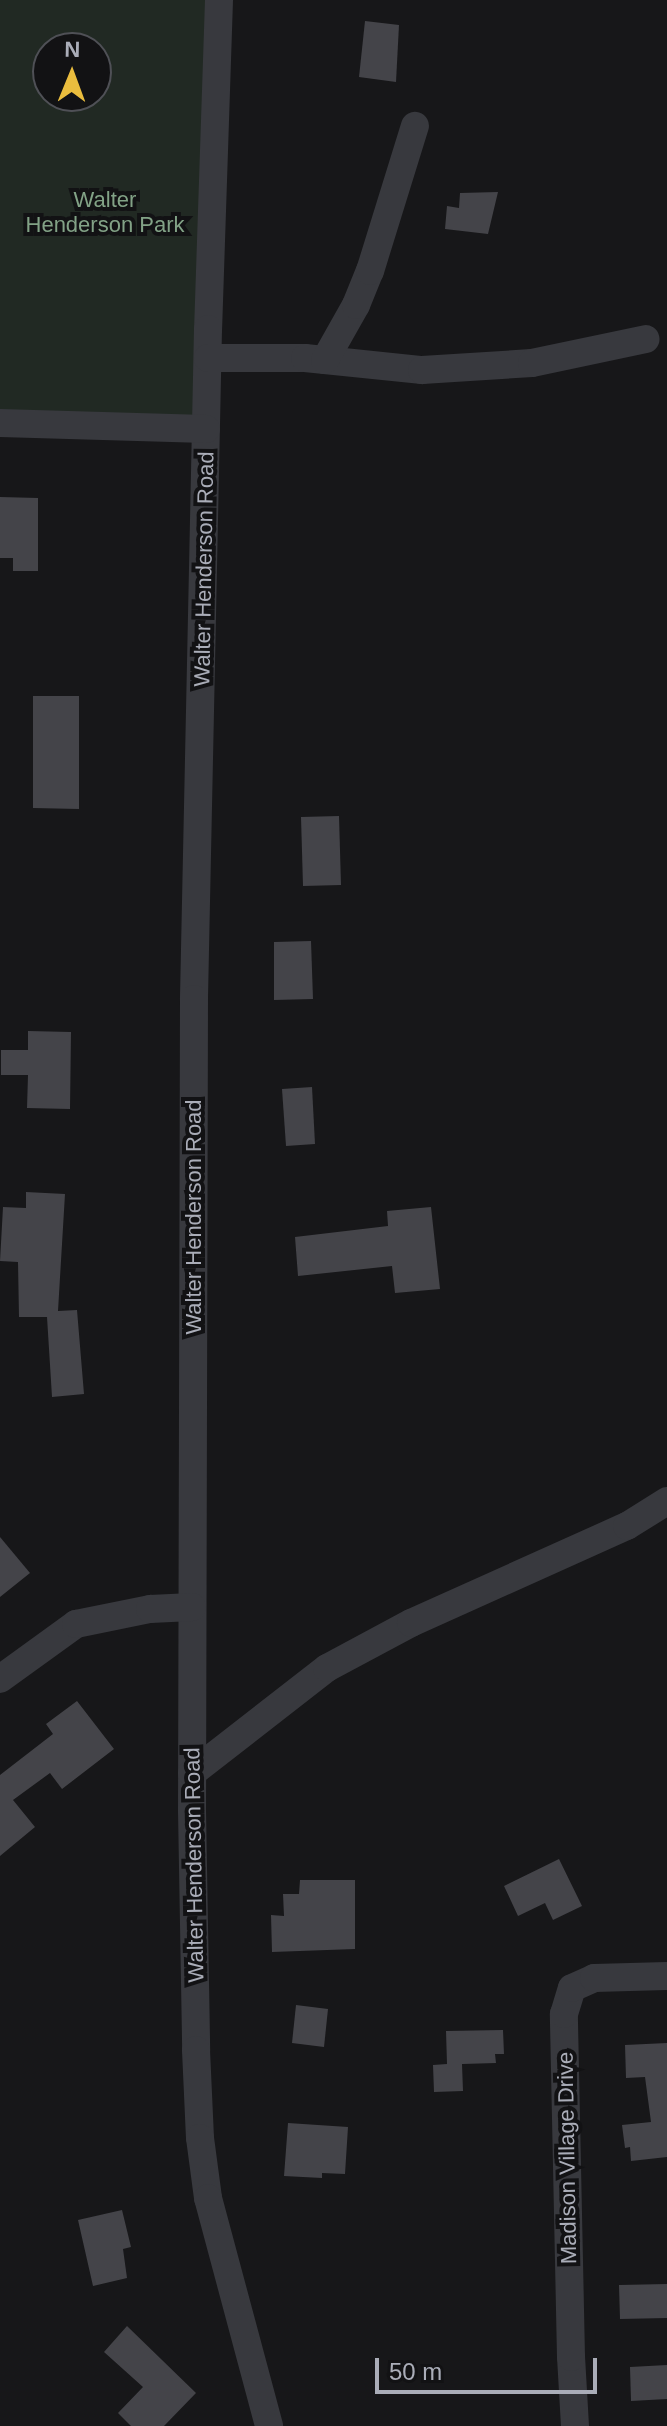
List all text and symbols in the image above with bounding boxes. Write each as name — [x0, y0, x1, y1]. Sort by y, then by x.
north arrow — [32, 32, 112, 112]
text: N — [64, 37, 81, 62]
park label: Walter Henderson Park — [26, 186, 184, 238]
street label: Walter Henderson Road — [189, 451, 219, 687]
street label: Walter Henderson Road — [181, 1099, 207, 1335]
street label: Walter Henderson Road — [179, 1747, 209, 1983]
street label: Madison Village Drive — [552, 2052, 582, 2264]
scale bar — [379, 2342, 601, 2392]
text: 50 m — [389, 2358, 442, 2385]

